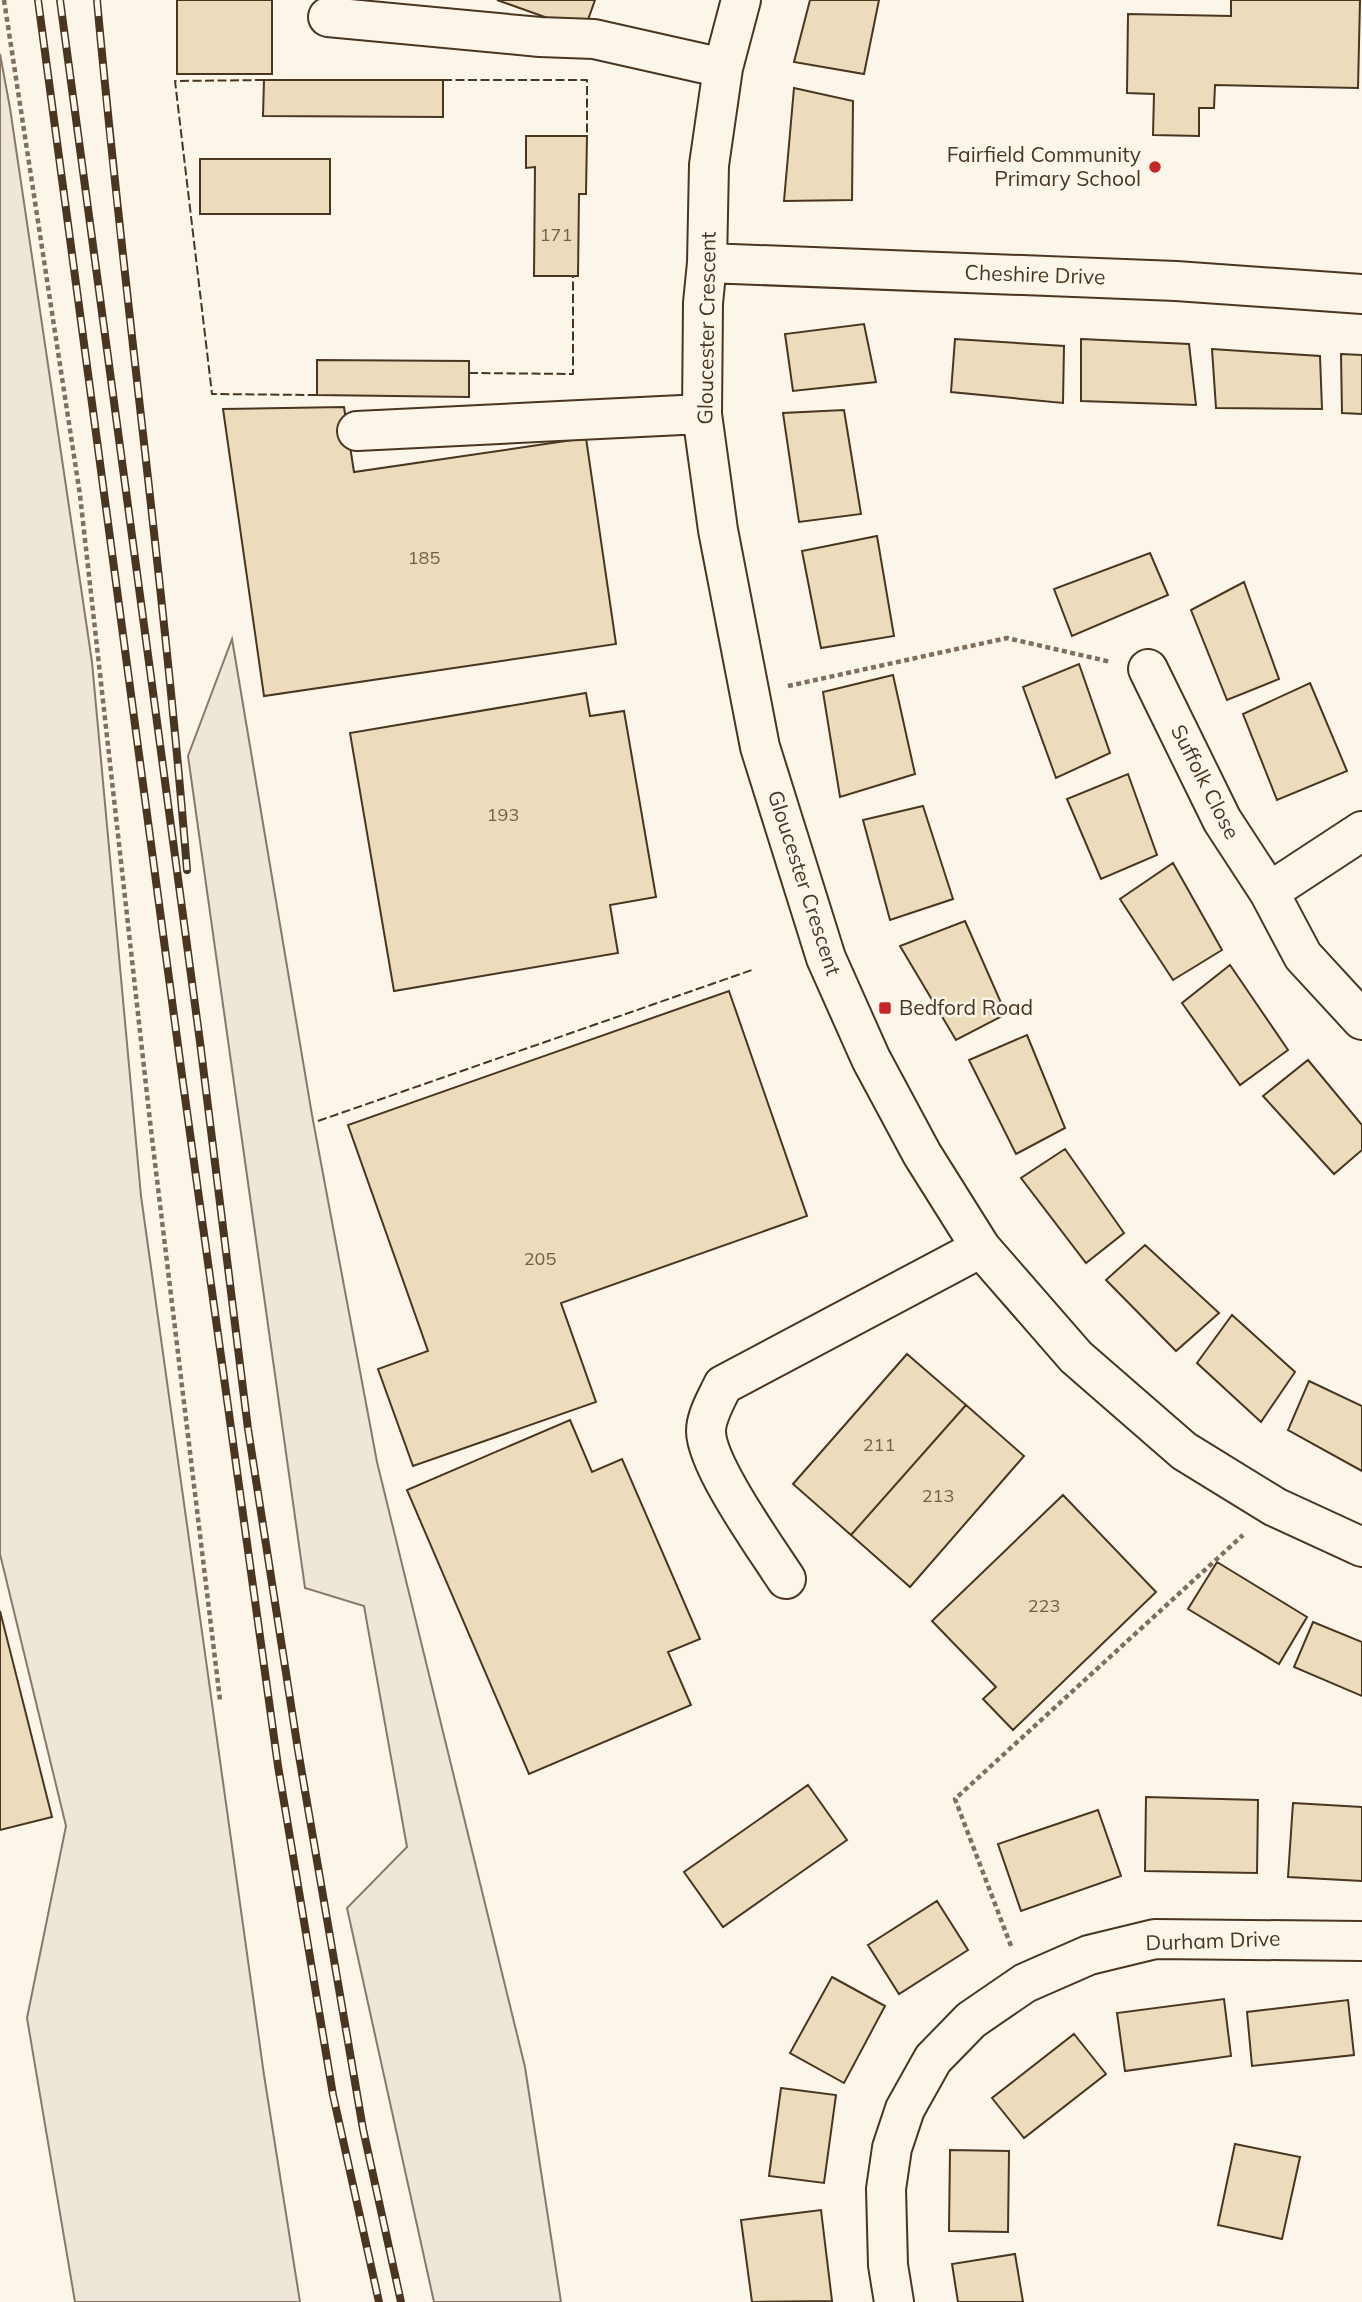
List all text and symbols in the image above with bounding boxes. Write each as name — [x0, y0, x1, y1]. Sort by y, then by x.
place label: Fairfield Community Primary School — [947, 141, 1141, 191]
marker: Fairfield Community Primary School — [1147, 159, 1163, 175]
house number: 171 — [540, 223, 572, 246]
street label: Gloucester Crescent — [691, 231, 721, 425]
street label: Cheshire Drive — [964, 259, 1106, 289]
house number: 185 — [408, 546, 440, 569]
street label: Suffolk Close — [1166, 720, 1246, 843]
street label: Gloucester Crescent — [763, 787, 847, 979]
house number: 193 — [487, 803, 519, 826]
place label: Bedford Road — [899, 994, 1033, 1020]
marker: Bedford Road — [877, 1000, 893, 1016]
house number: 205 — [524, 1247, 556, 1270]
house number: 211 — [863, 1433, 895, 1456]
house number: 213 — [922, 1484, 954, 1507]
house number: 223 — [1028, 1594, 1060, 1617]
street label: Durham Drive — [1145, 1925, 1281, 1955]

